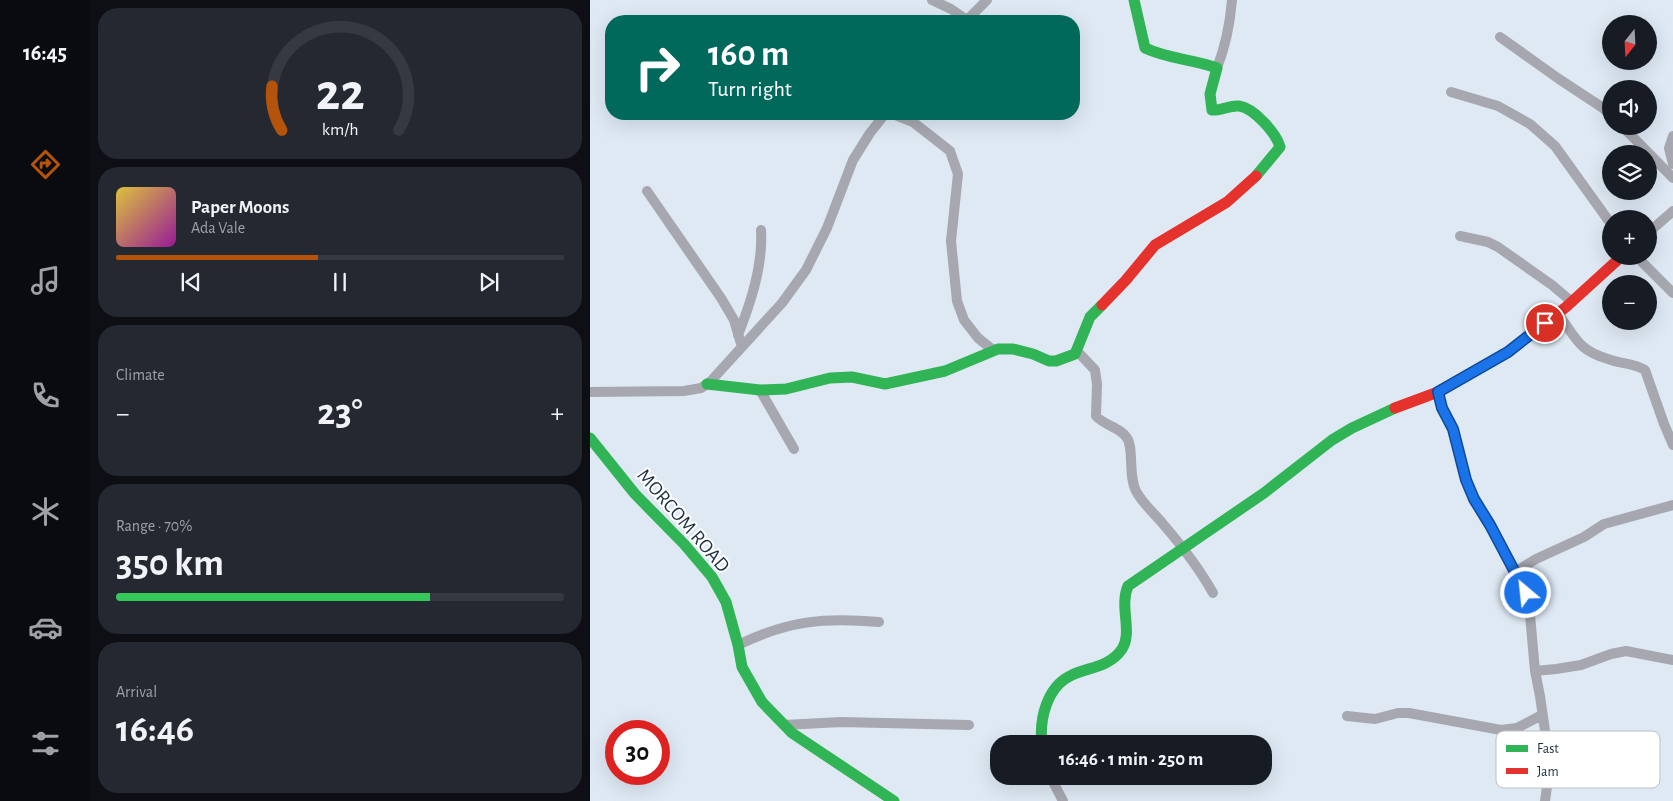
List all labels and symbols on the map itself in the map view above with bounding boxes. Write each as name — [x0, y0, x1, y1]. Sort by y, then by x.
north arrow — [1602, 15, 1658, 70]
pin — [1524, 302, 1566, 344]
street label: MORCOM ROAD — [633, 465, 733, 576]
position arrow — [1499, 566, 1551, 618]
speed limit sign: 30 — [605, 720, 670, 785]
legend — [1496, 731, 1660, 788]
text: Fast — [1537, 742, 1559, 756]
text: Jam — [1537, 765, 1559, 779]

